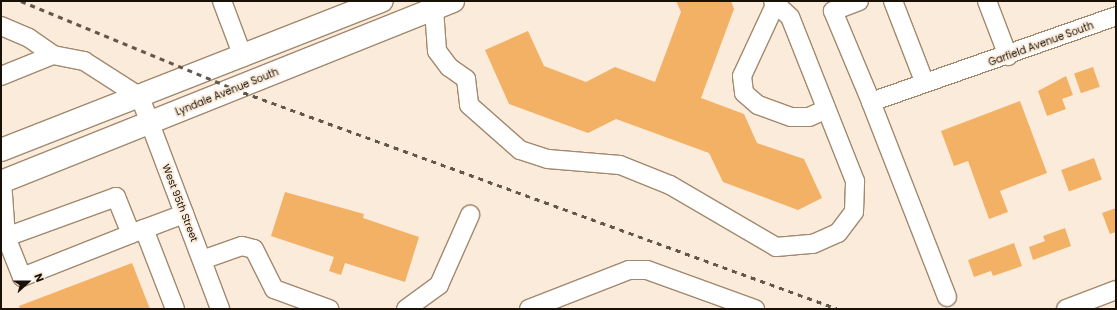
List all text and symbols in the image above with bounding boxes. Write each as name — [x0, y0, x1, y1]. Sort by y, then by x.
street label: Garfield Avenue South — [987, 19, 1095, 69]
street label: Lyndale Avenue South — [174, 66, 280, 118]
street label: West 95th Street — [160, 163, 200, 243]
north arrow — [8, 262, 48, 302]
text: N — [30, 271, 48, 284]

